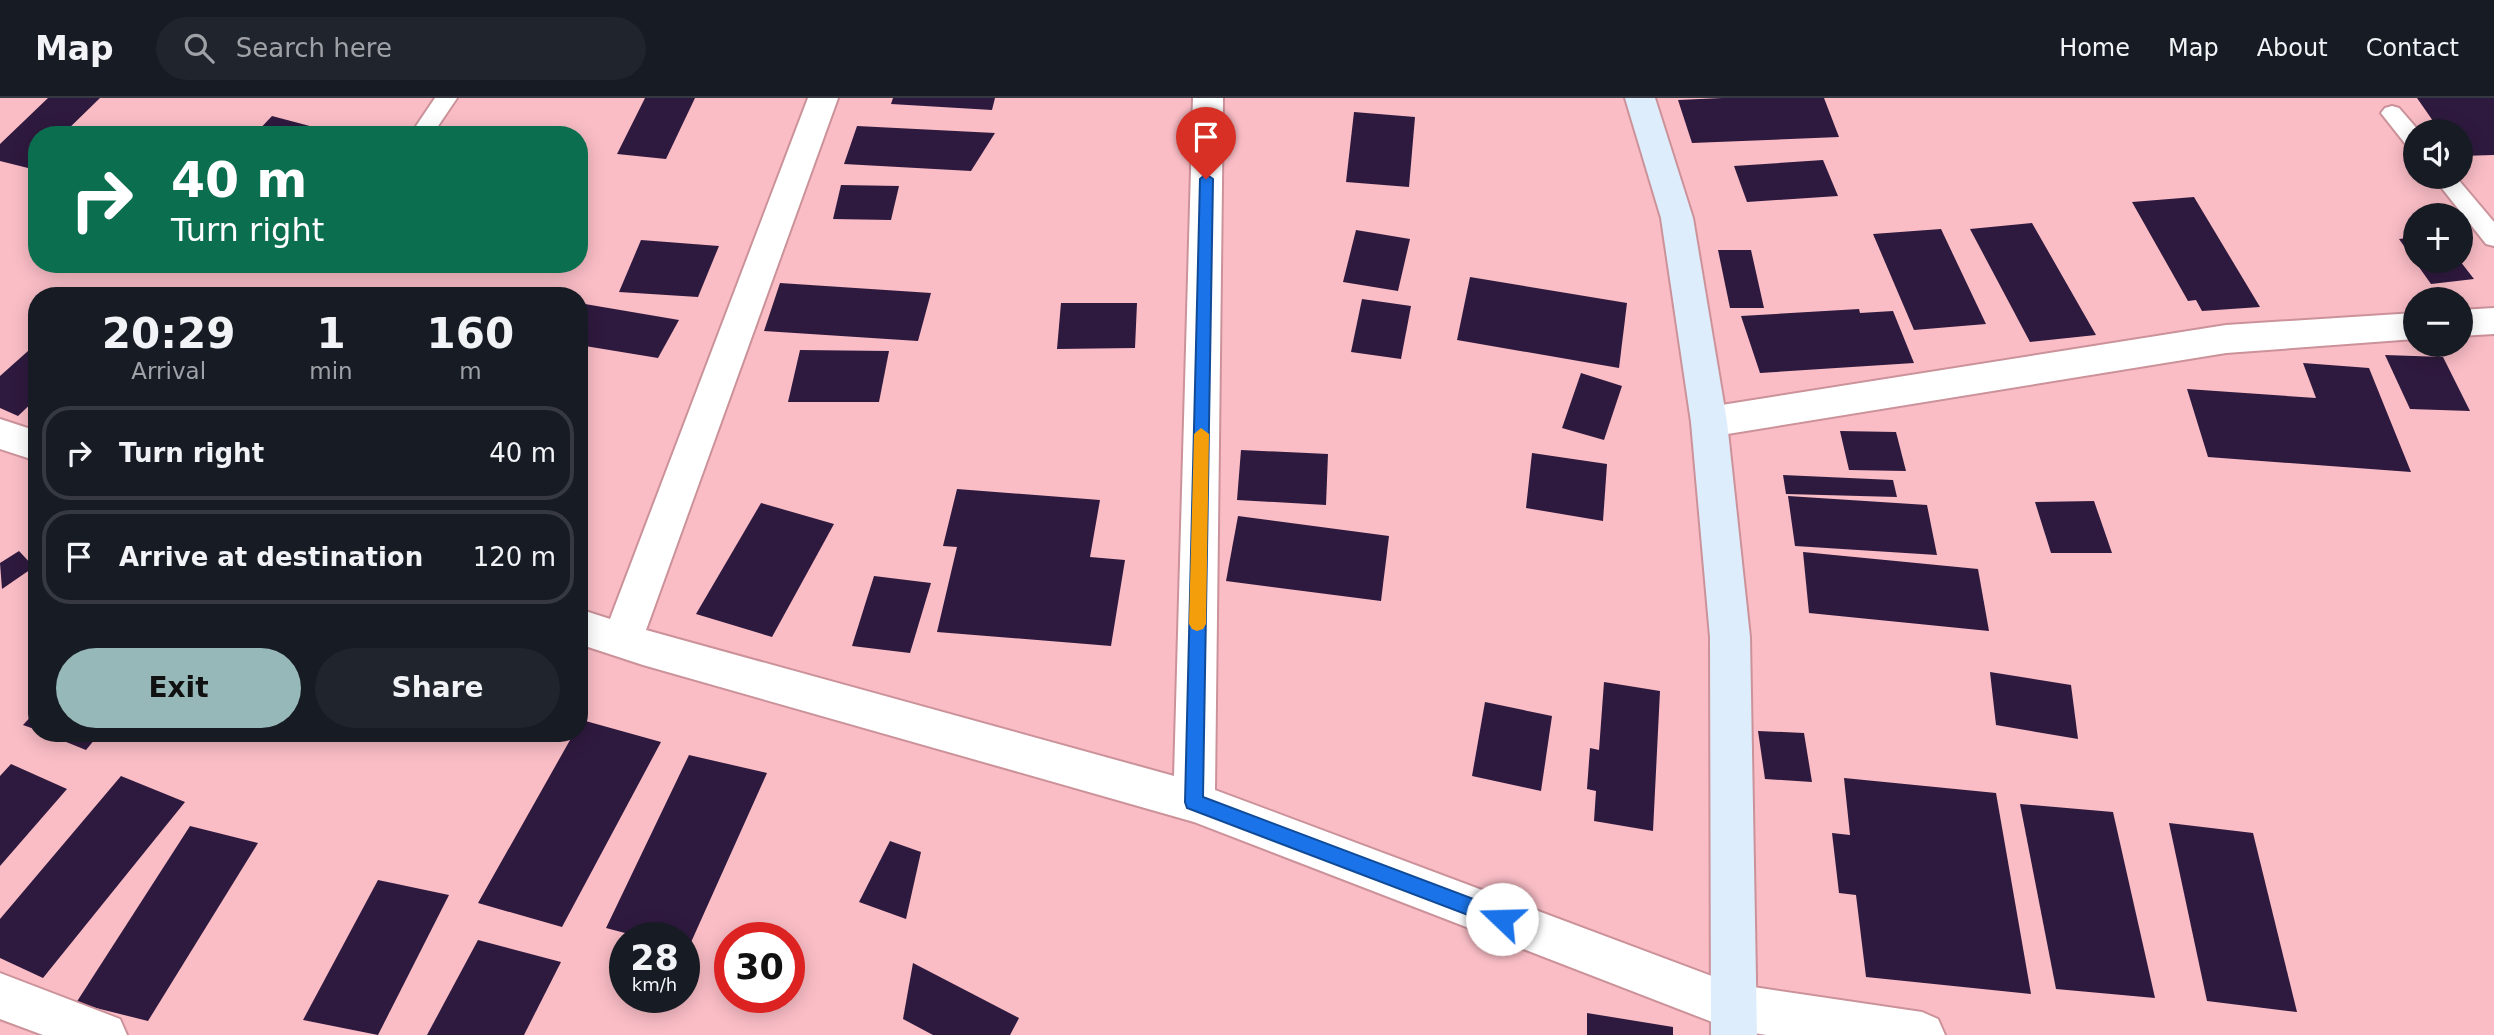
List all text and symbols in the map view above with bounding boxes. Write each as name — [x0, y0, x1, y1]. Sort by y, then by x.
search box — [156, 17, 646, 80]
text: Map — [35, 29, 114, 68]
icon: search — [180, 29, 218, 67]
text: Search here — [236, 33, 392, 63]
text: Home — [2059, 34, 2130, 62]
text: Map — [2168, 34, 2219, 62]
text: About — [2257, 34, 2328, 62]
text: Contact — [2366, 34, 2459, 62]
pin — [1176, 107, 1236, 179]
icon: arrive — [1187, 118, 1225, 156]
map controls — [2403, 119, 2473, 357]
button: sound — [2403, 119, 2473, 189]
text: 40 m — [171, 152, 307, 209]
icon: right — [56, 154, 147, 245]
button: + — [2403, 203, 2473, 273]
text: Turn right — [171, 211, 324, 249]
button: − — [2403, 287, 2473, 357]
text: 20:29 — [102, 309, 236, 358]
text: 1 — [316, 309, 346, 358]
text: 160 — [427, 309, 514, 358]
text: Arrival — [131, 358, 206, 384]
text: min — [309, 358, 353, 384]
text: m — [459, 358, 482, 384]
icon: right — [60, 434, 98, 472]
text: Turn right — [119, 438, 264, 468]
text: 40 m — [489, 438, 556, 468]
icon: arrive — [60, 538, 98, 576]
text: Arrive at destination — [119, 542, 423, 572]
text: 120 m — [473, 542, 556, 572]
button: Exit — [56, 648, 301, 728]
button: Share — [315, 648, 560, 728]
position arrow — [1465, 882, 1539, 956]
speed limit sign: 30 — [714, 922, 805, 1013]
text: 28 — [630, 938, 679, 978]
text: km/h — [632, 974, 677, 995]

